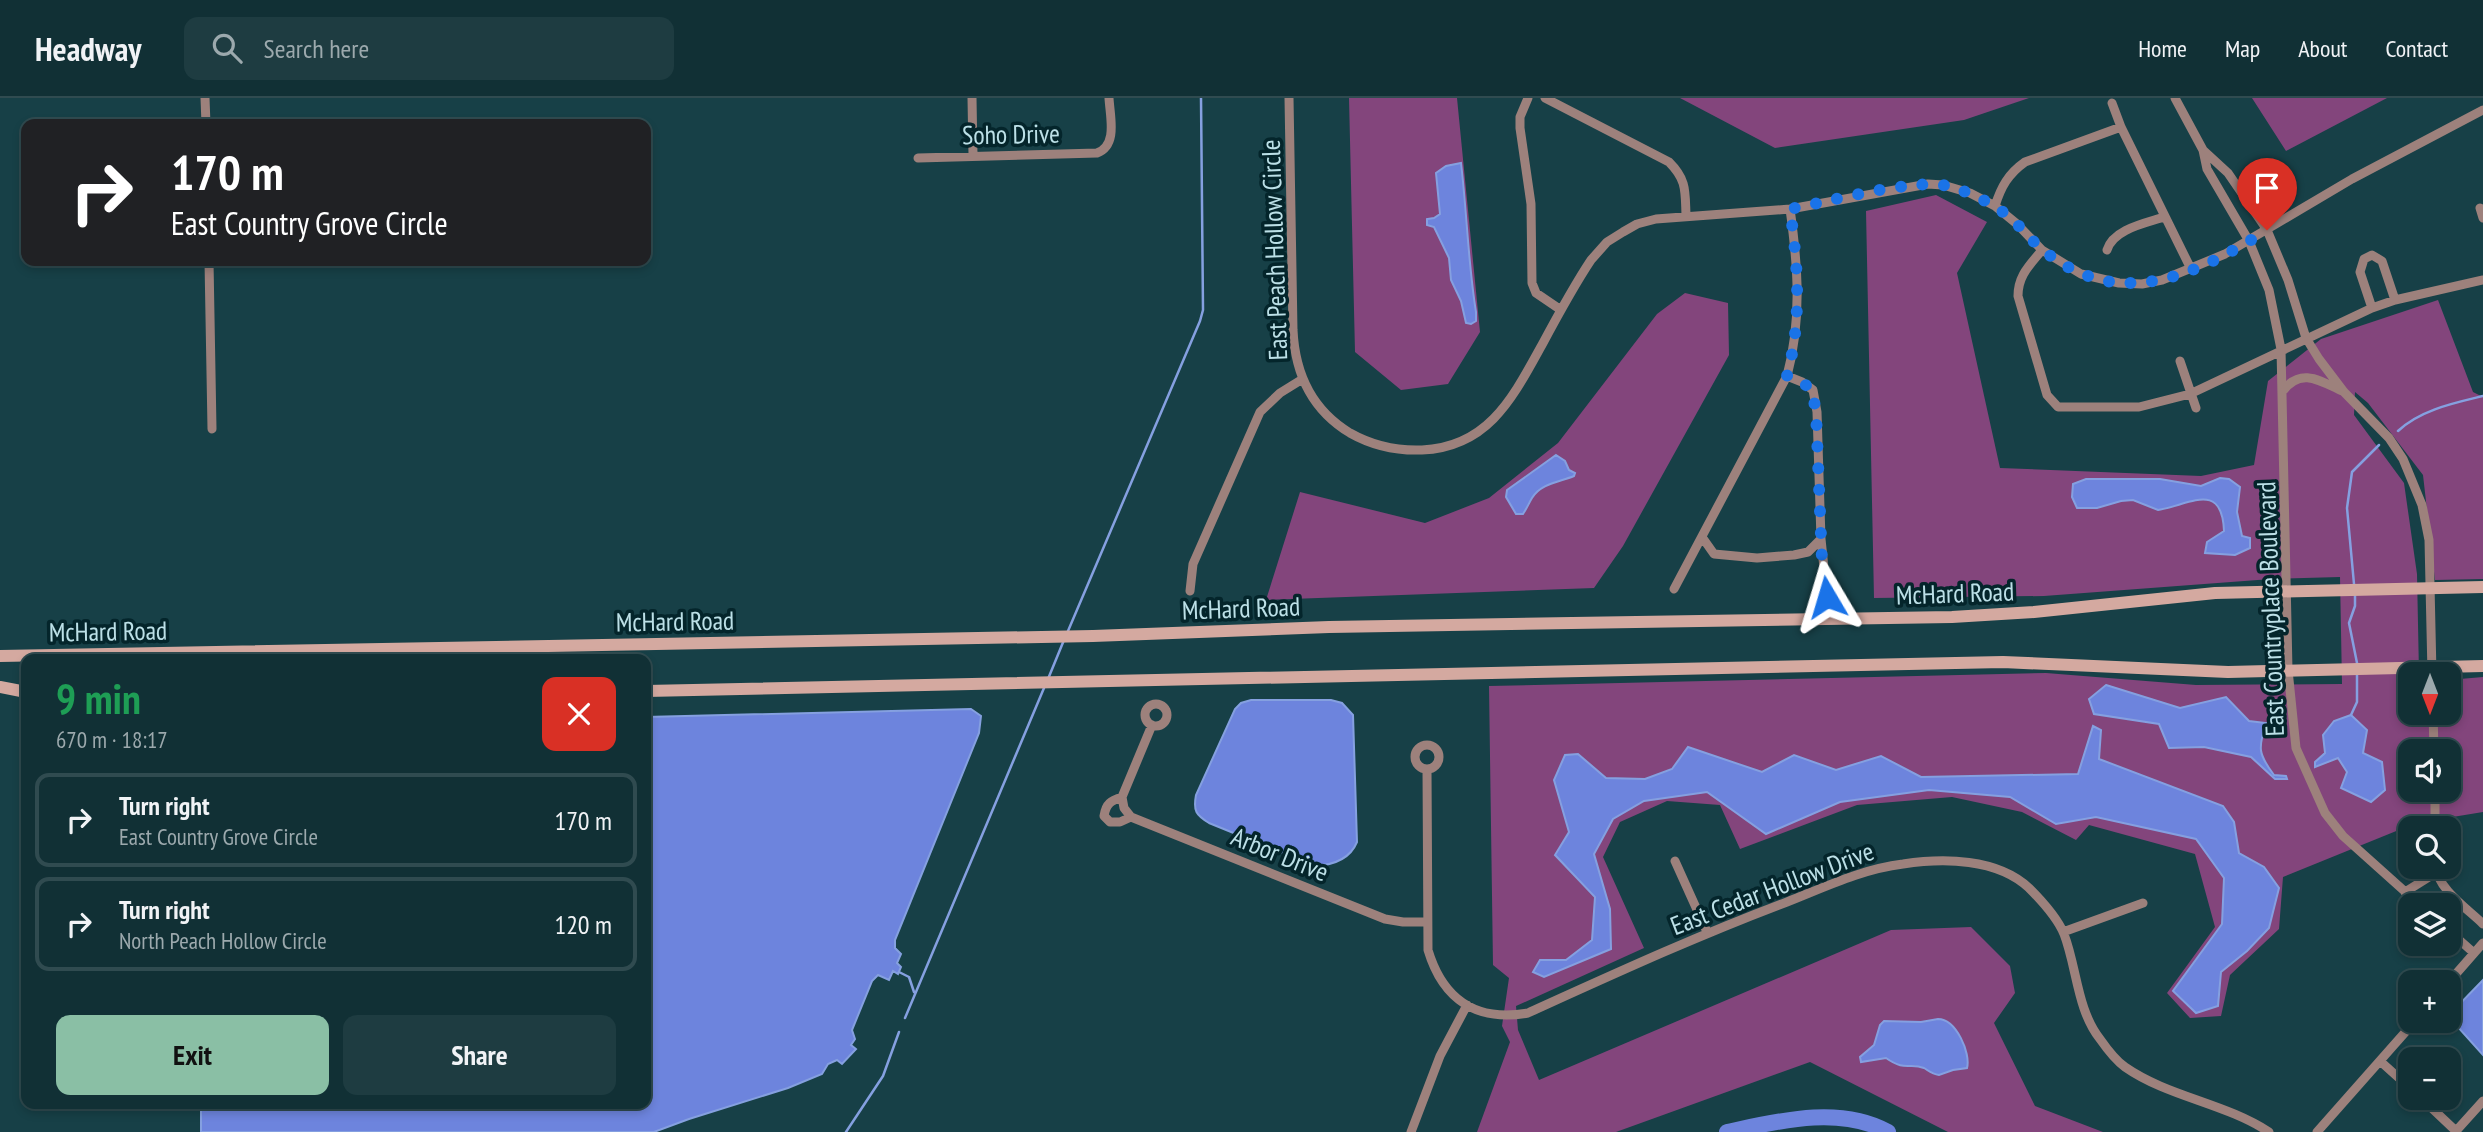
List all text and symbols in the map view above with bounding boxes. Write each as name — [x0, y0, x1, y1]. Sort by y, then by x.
search box — [184, 17, 674, 80]
text: Headway — [35, 27, 142, 70]
icon: search — [208, 29, 246, 67]
text: Search here — [264, 32, 369, 65]
text: Home — [2138, 33, 2187, 64]
text: Map — [2225, 33, 2260, 64]
text: About — [2298, 33, 2347, 64]
text: Contact — [2385, 33, 2448, 64]
street label: Soho Drive — [962, 117, 1060, 151]
street label: East Peach Hollow Circle — [1254, 139, 1294, 361]
text: 170 m — [171, 140, 284, 204]
icon: right — [56, 147, 147, 238]
pin — [2237, 158, 2297, 230]
icon: arrive — [2248, 169, 2286, 207]
text: East Country Grove Circle — [171, 202, 448, 244]
street label: East Countryplace Boulevard — [2249, 481, 2291, 737]
position arrow — [1790, 560, 1864, 634]
street label: McHard Road — [1895, 574, 2015, 612]
street label: McHard Road — [1181, 589, 1301, 627]
street label: McHard Road — [616, 603, 734, 639]
street label: McHard Road — [49, 613, 167, 649]
north arrow — [2398, 662, 2460, 724]
map controls — [2398, 662, 2461, 1110]
text: 9 min — [56, 671, 141, 726]
button: close — [542, 677, 616, 751]
text: 670 m · 18:17 — [56, 725, 168, 754]
button: sound — [2398, 739, 2461, 802]
text: Turn right — [119, 789, 210, 822]
icon: right — [60, 801, 98, 839]
text: 170 m — [554, 804, 612, 837]
button: search — [2398, 816, 2461, 879]
street label: Arbor Drive — [1227, 820, 1333, 888]
text: East Country Grove Circle — [119, 822, 318, 851]
street label: East Cedar Hollow Drive — [1666, 834, 1878, 942]
text: Turn right — [119, 893, 210, 926]
button: layers — [2398, 893, 2461, 956]
icon: right — [60, 905, 98, 943]
text: 120 m — [554, 908, 612, 941]
text: North Peach Hollow Circle — [119, 926, 327, 955]
button: + — [2398, 970, 2461, 1033]
button: Exit — [56, 1015, 329, 1095]
button: Share — [343, 1015, 616, 1095]
button: − — [2398, 1047, 2461, 1110]

